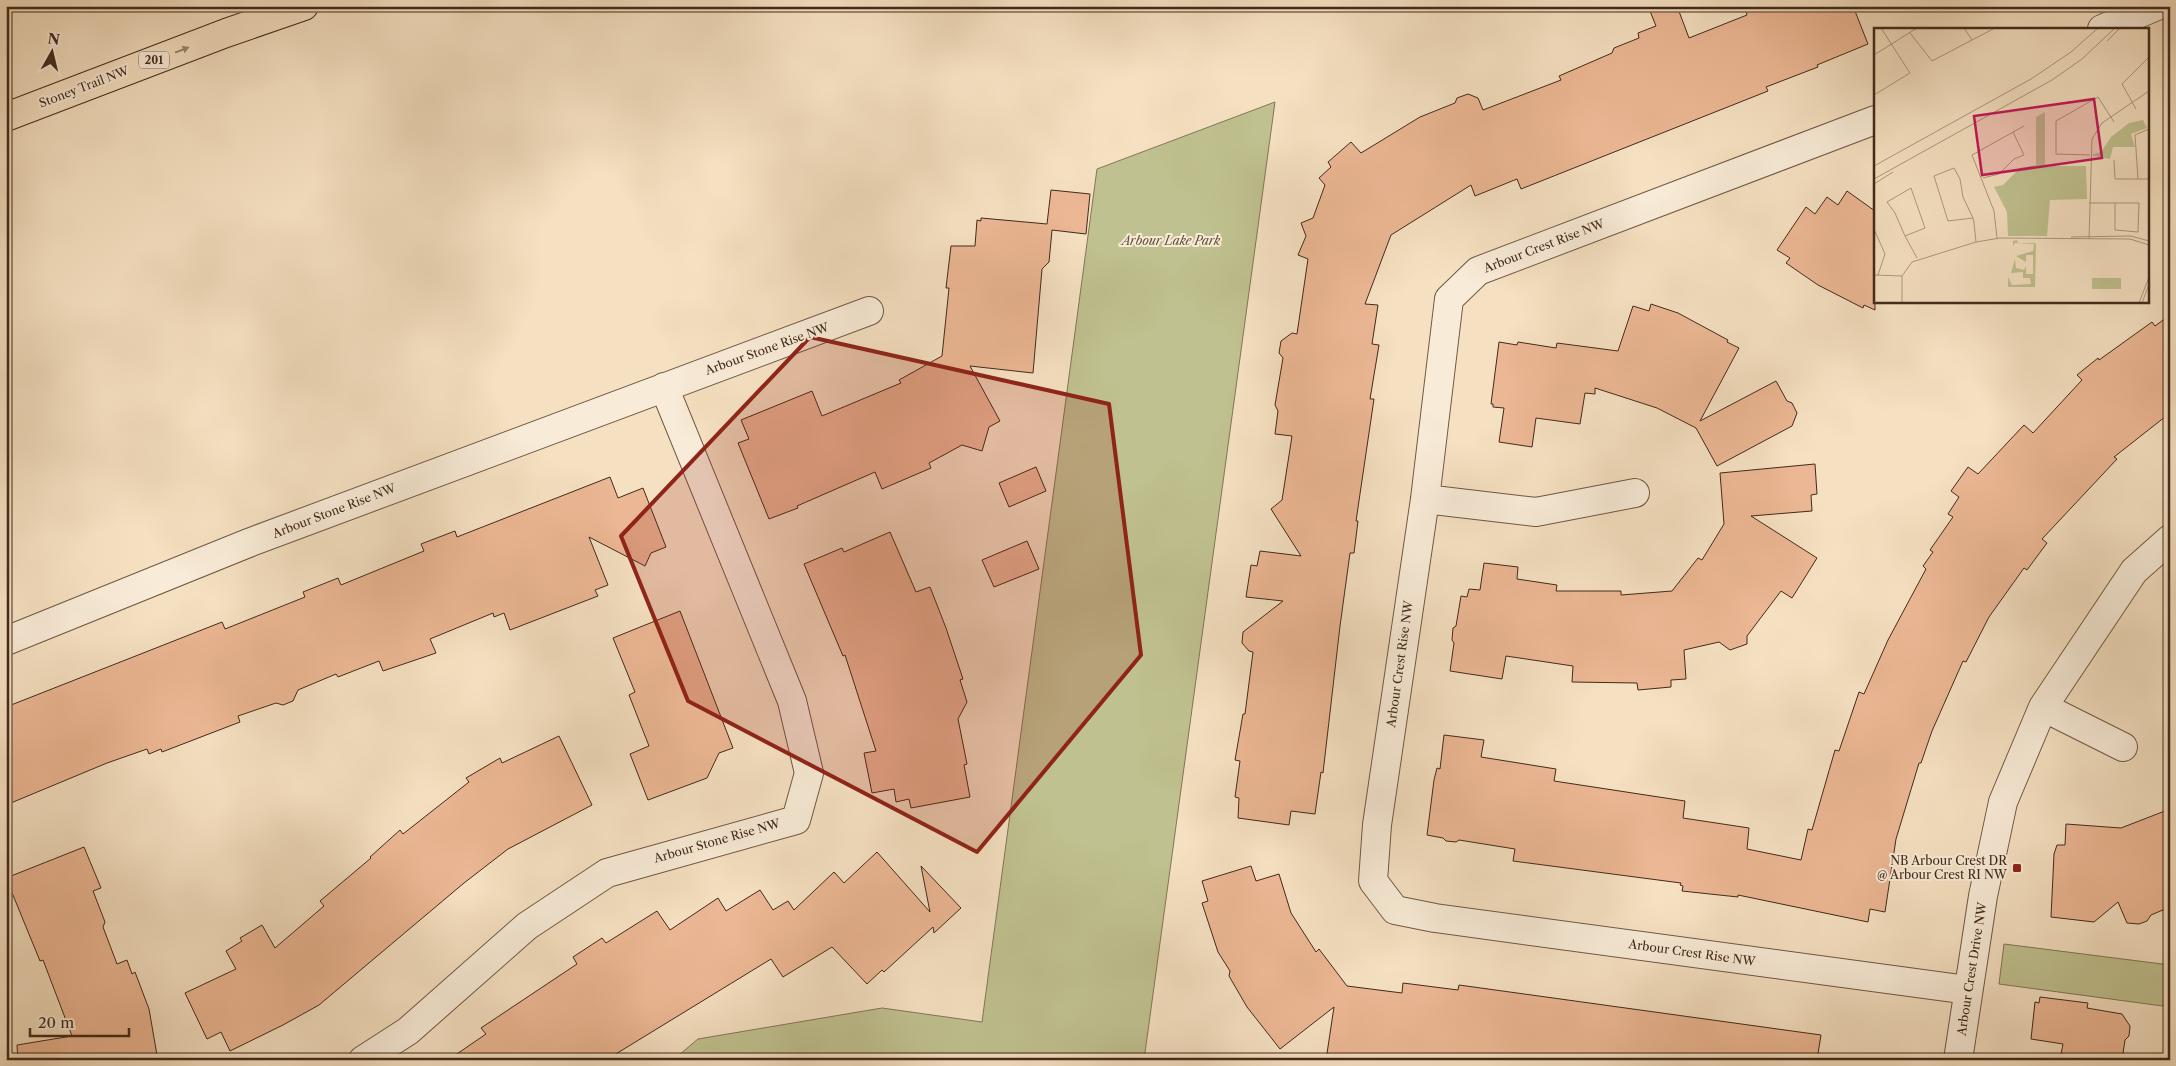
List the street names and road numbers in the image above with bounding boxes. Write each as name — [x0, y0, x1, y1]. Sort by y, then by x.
road number: 201 — [139, 52, 169, 68]
street label: Stoney Trail NW — [37, 62, 132, 111]
street label: Arbour Crest Rise NW — [1480, 215, 1607, 276]
street label: Arbour Stone Rise NW — [702, 319, 832, 378]
street label: Arbour Stone Rise NW — [269, 480, 398, 541]
street label: Arbour Crest Rise NW — [1383, 599, 1416, 729]
street label: Arbour Stone Rise NW — [651, 815, 783, 866]
street label: Arbour Crest Drive NW — [1953, 900, 1990, 1038]
street label: Arbour Crest Rise NW — [1627, 936, 1757, 969]

